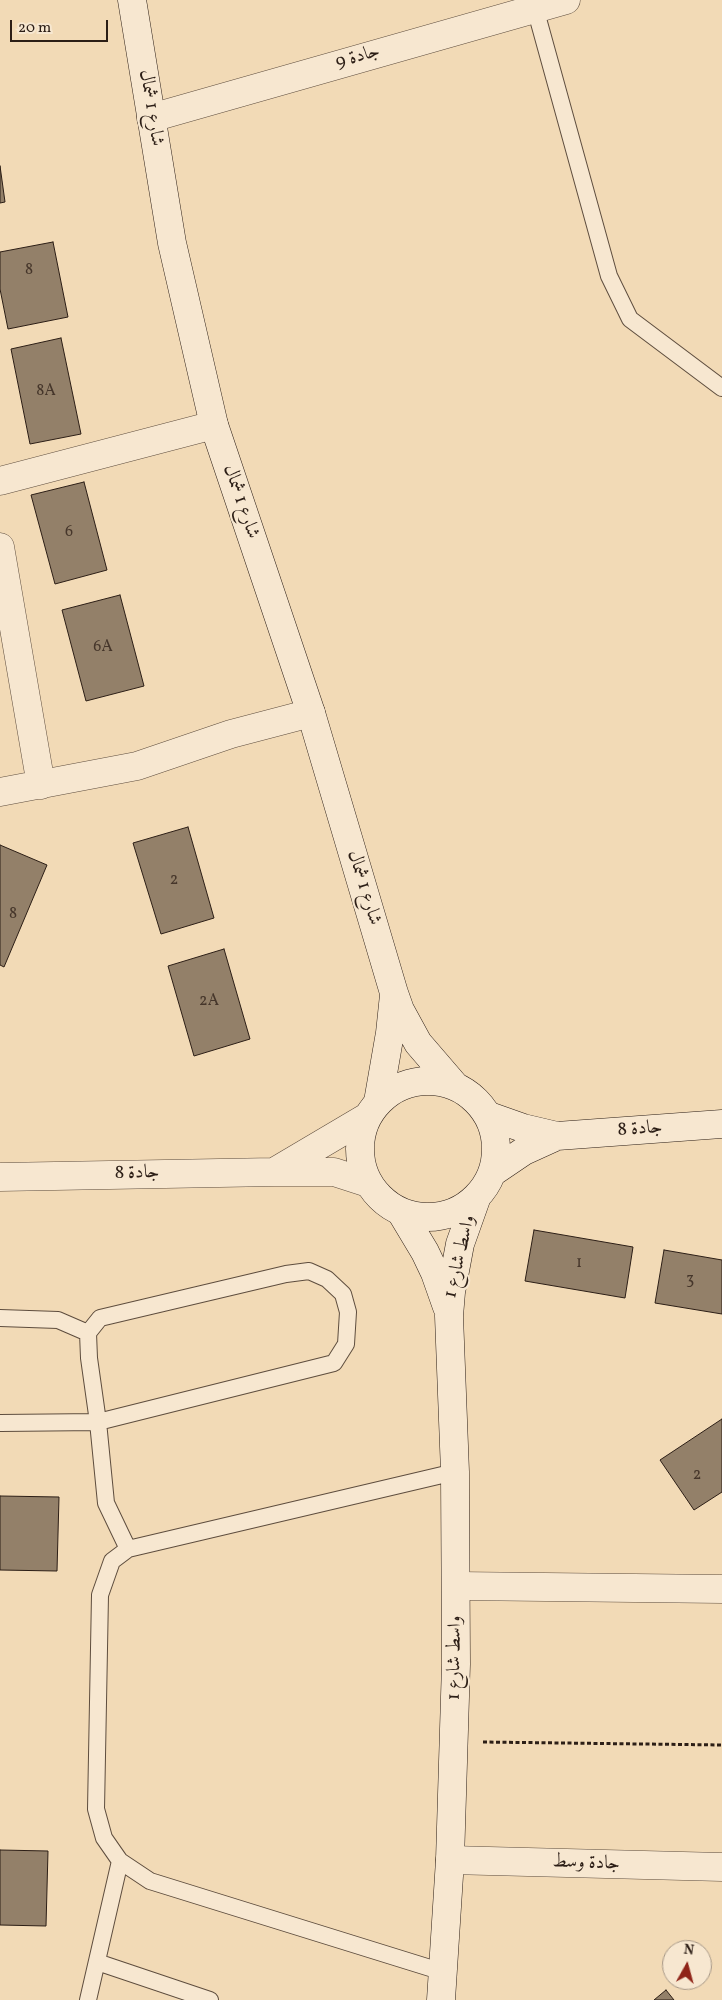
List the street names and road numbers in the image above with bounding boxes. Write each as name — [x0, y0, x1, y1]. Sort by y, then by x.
street label: جادة 9 — [333, 41, 383, 75]
street label: شارع 1 شمال — [133, 68, 167, 148]
street label: شارع 1 شمال — [217, 462, 263, 542]
street label: شارع 1 شمال — [341, 848, 385, 928]
street label: جادة 8 — [617, 1117, 663, 1143]
street label: جادة 8 — [114, 1162, 160, 1186]
street label: واسط شارع 1 — [440, 1213, 482, 1301]
street label: واسط شارع 1 — [444, 1615, 468, 1701]
street label: جادة وسط — [552, 1851, 620, 1877]

